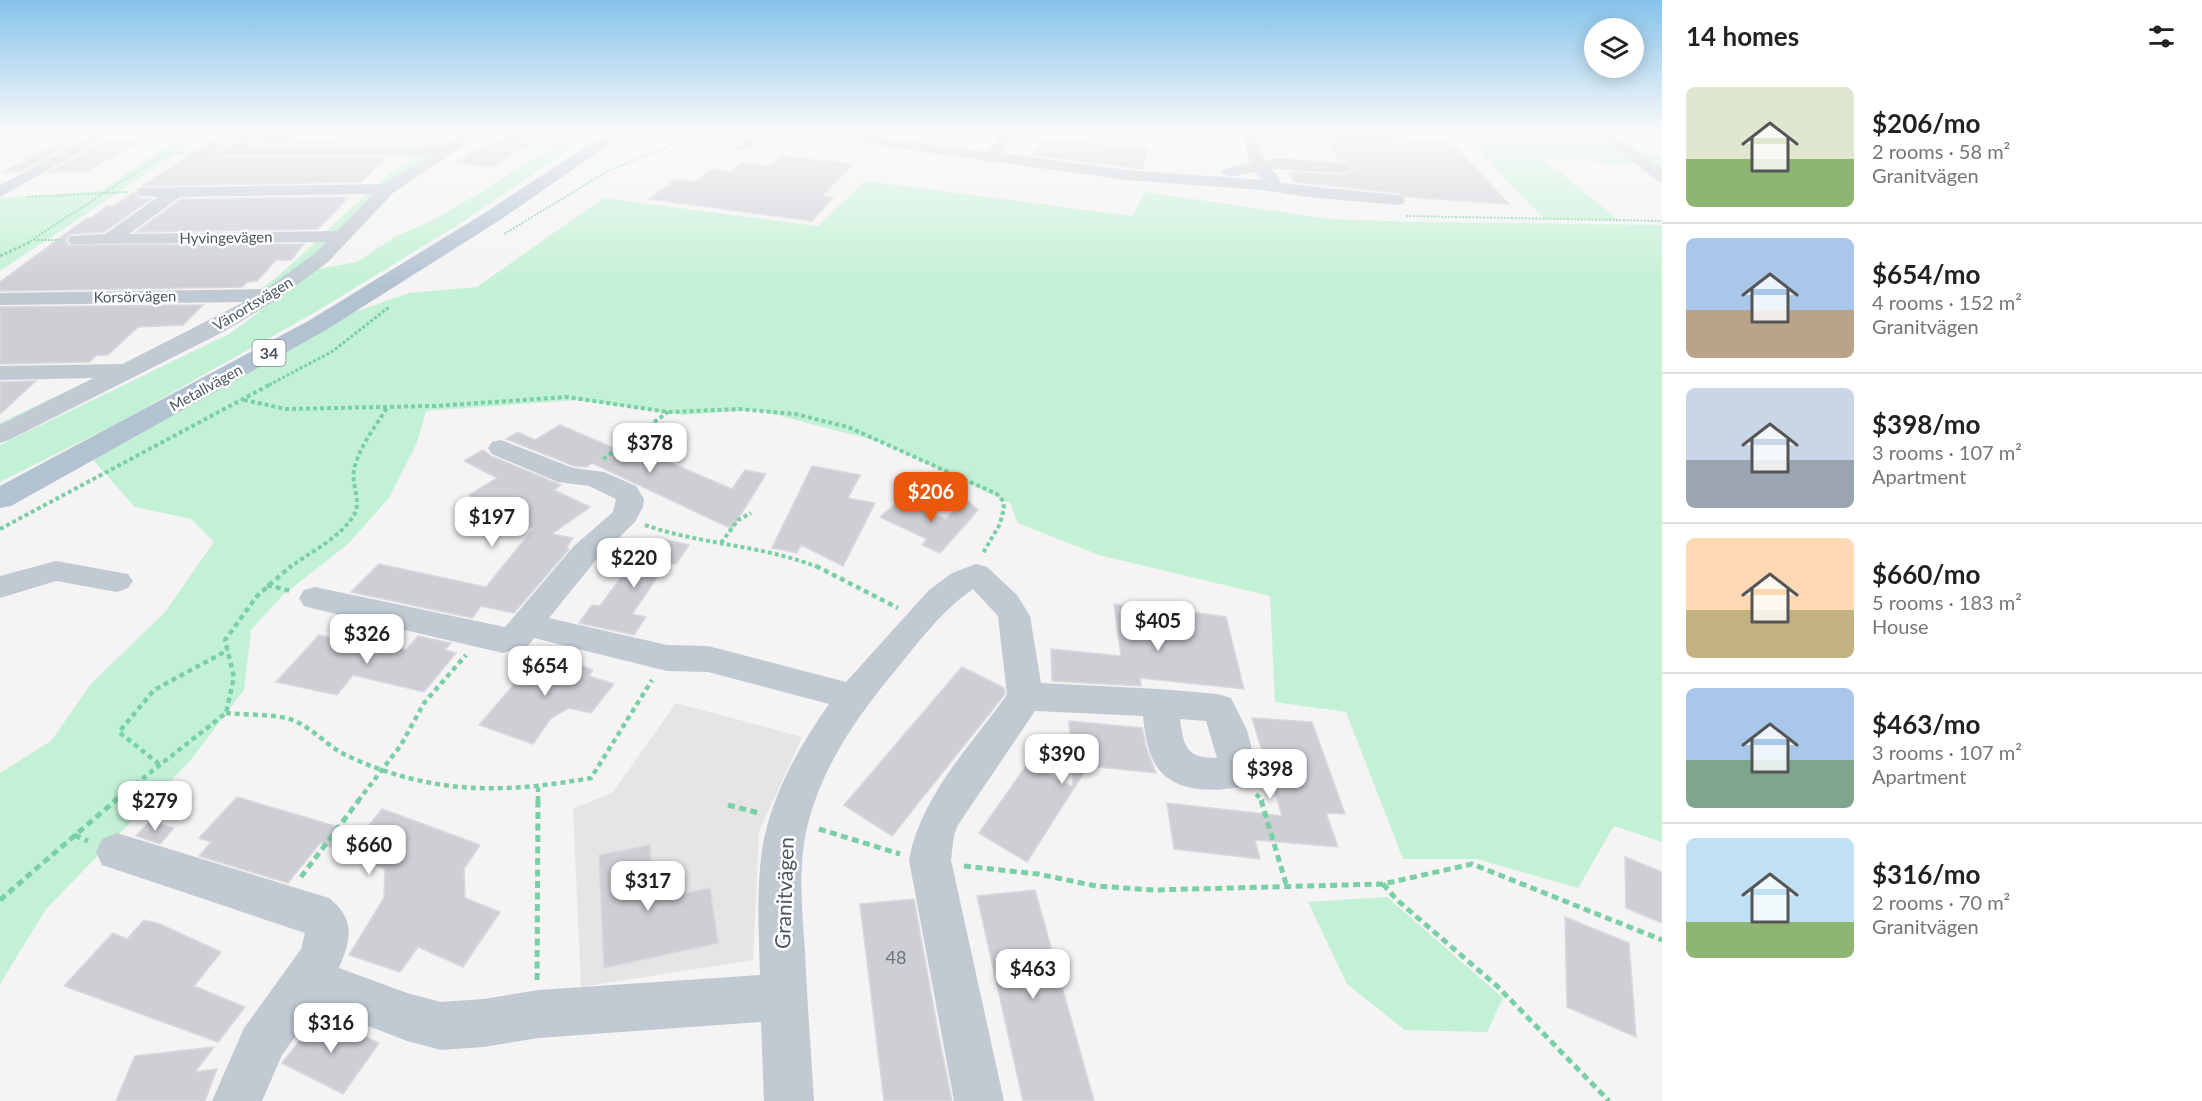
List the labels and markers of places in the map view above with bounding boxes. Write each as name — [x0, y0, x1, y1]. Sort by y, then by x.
pin: $378 — [614, 423, 686, 474]
pin: $206 — [895, 472, 967, 523]
pin: $197 — [456, 497, 528, 548]
pin: $220 — [598, 538, 670, 589]
pin: $405 — [1122, 601, 1194, 652]
pin: $326 — [331, 614, 403, 665]
pin: $654 — [509, 646, 581, 697]
pin: $390 — [1026, 734, 1098, 785]
pin: $398 — [1234, 749, 1306, 800]
pin: $279 — [119, 781, 191, 832]
pin: $660 — [333, 825, 405, 876]
pin: $317 — [612, 861, 684, 912]
pin: $463 — [997, 949, 1069, 1000]
pin: $316 — [295, 1003, 367, 1054]

